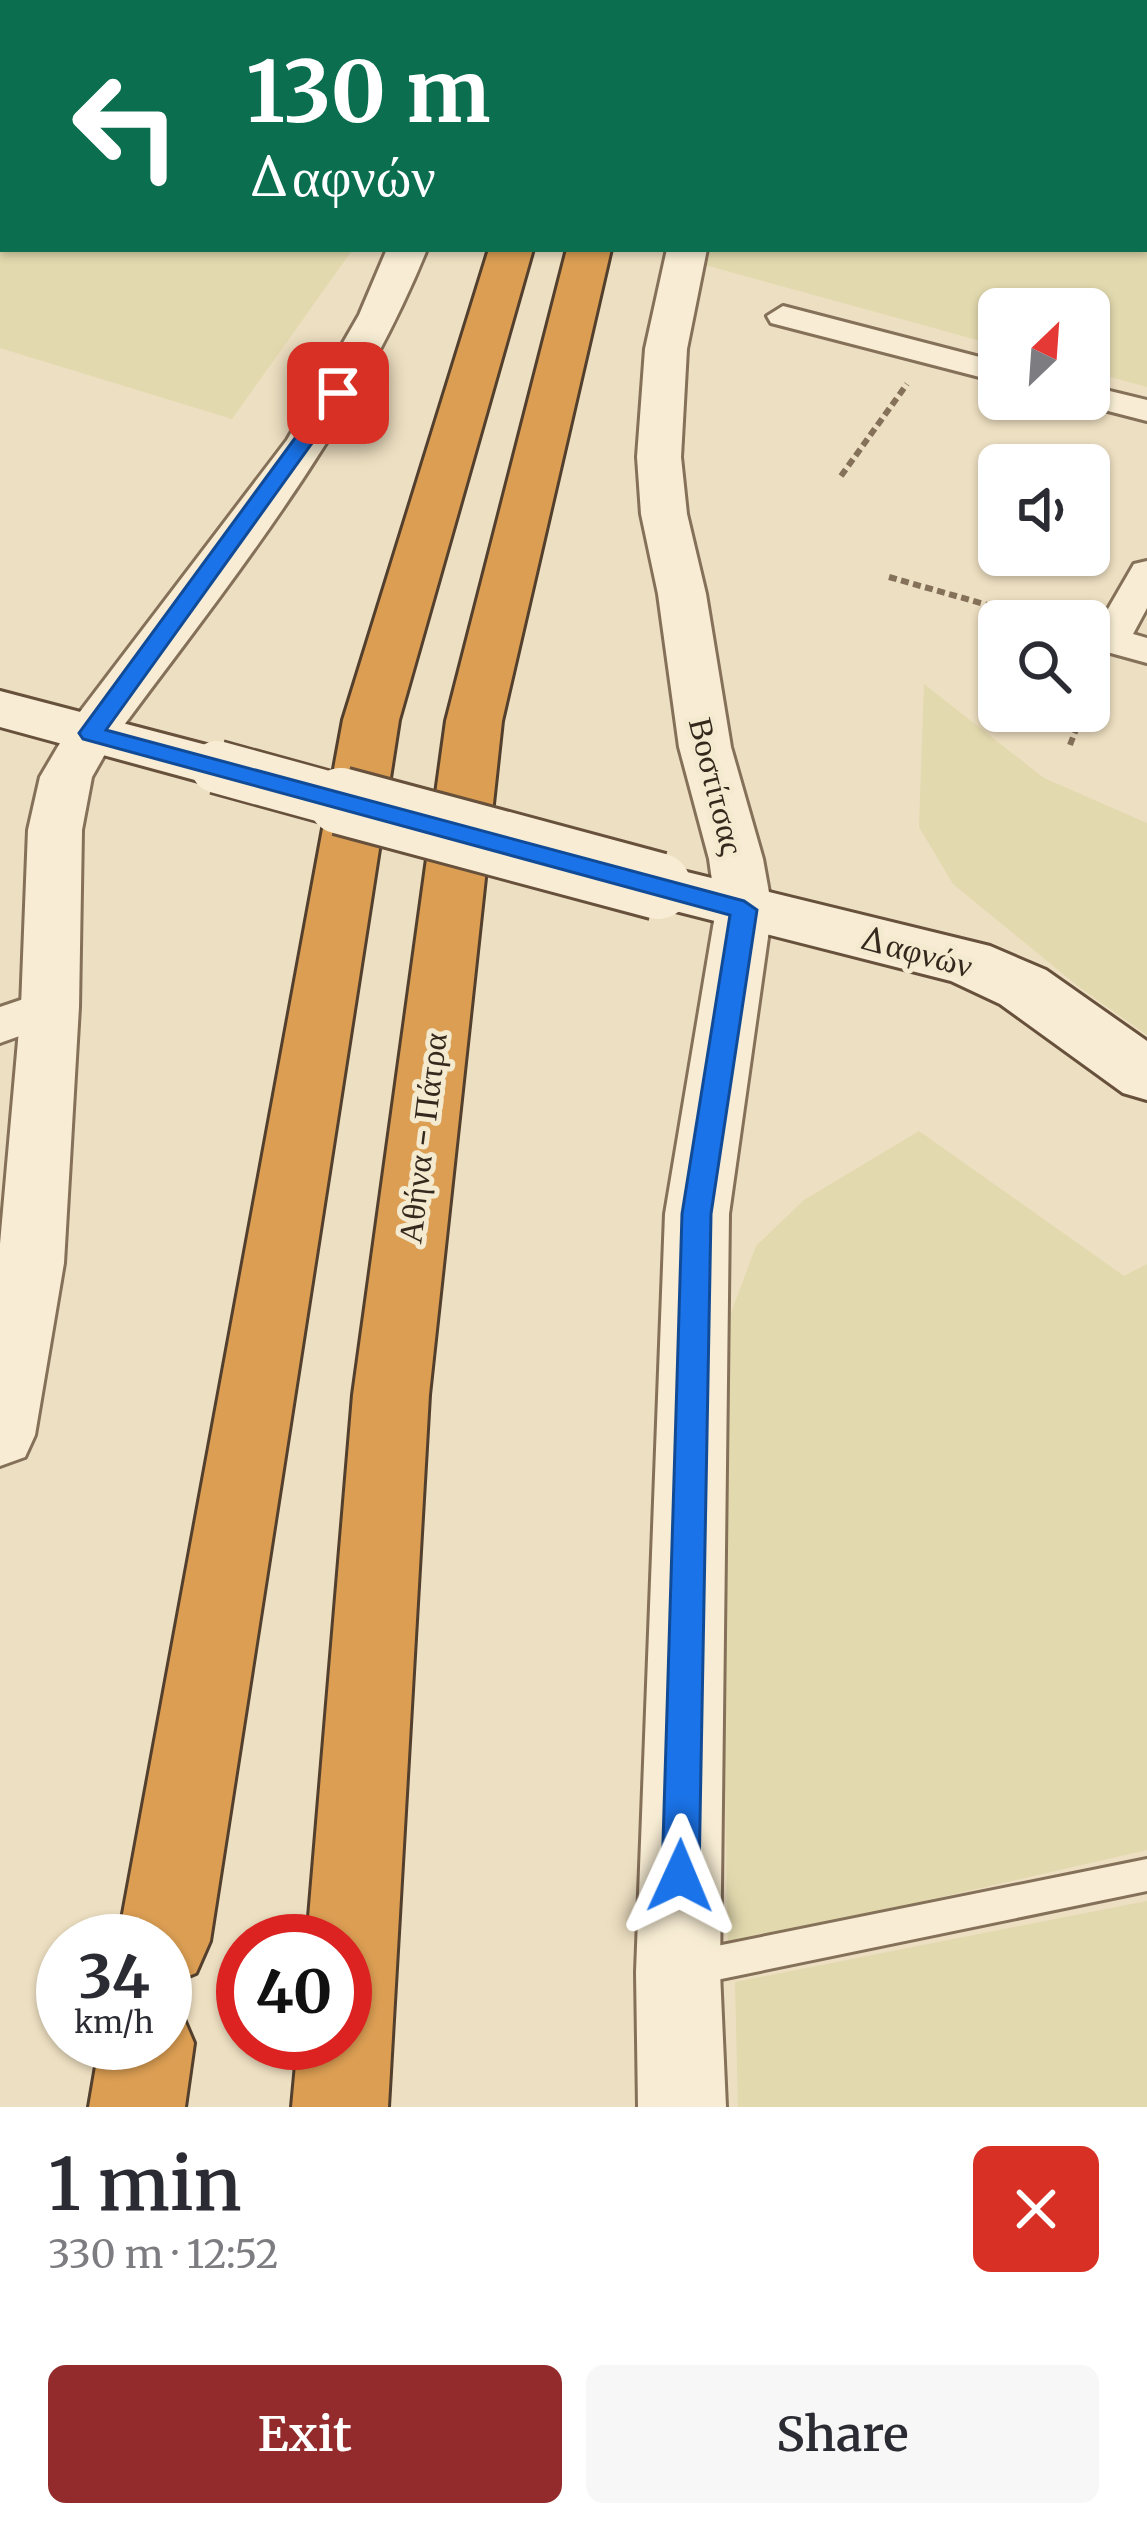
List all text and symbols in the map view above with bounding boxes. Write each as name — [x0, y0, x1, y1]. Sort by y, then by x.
text: 130 m — [246, 39, 490, 145]
icon: left — [48, 48, 204, 204]
text: Δαφνών — [246, 143, 436, 211]
north arrow — [978, 288, 1110, 420]
map controls — [978, 288, 1110, 732]
pin — [287, 342, 389, 444]
icon: arrive — [305, 360, 371, 426]
button: sound — [978, 444, 1110, 576]
button: search — [978, 600, 1110, 732]
street label: Βοστίτσας — [680, 713, 753, 859]
street label: Δαφνών — [855, 917, 977, 986]
street label: Αθήνα - Πάτρα — [389, 1030, 456, 1246]
position arrow — [617, 1813, 743, 1939]
speed limit sign: 40 — [216, 1914, 372, 2070]
text: 34 — [78, 1939, 150, 2014]
text: km/h — [74, 2003, 154, 2041]
text: 1 min — [48, 2139, 242, 2230]
button: close — [973, 2146, 1099, 2272]
text: 330 m · 12:52 — [48, 2230, 279, 2279]
button: Exit — [48, 2365, 562, 2503]
button: Share — [586, 2365, 1099, 2503]

